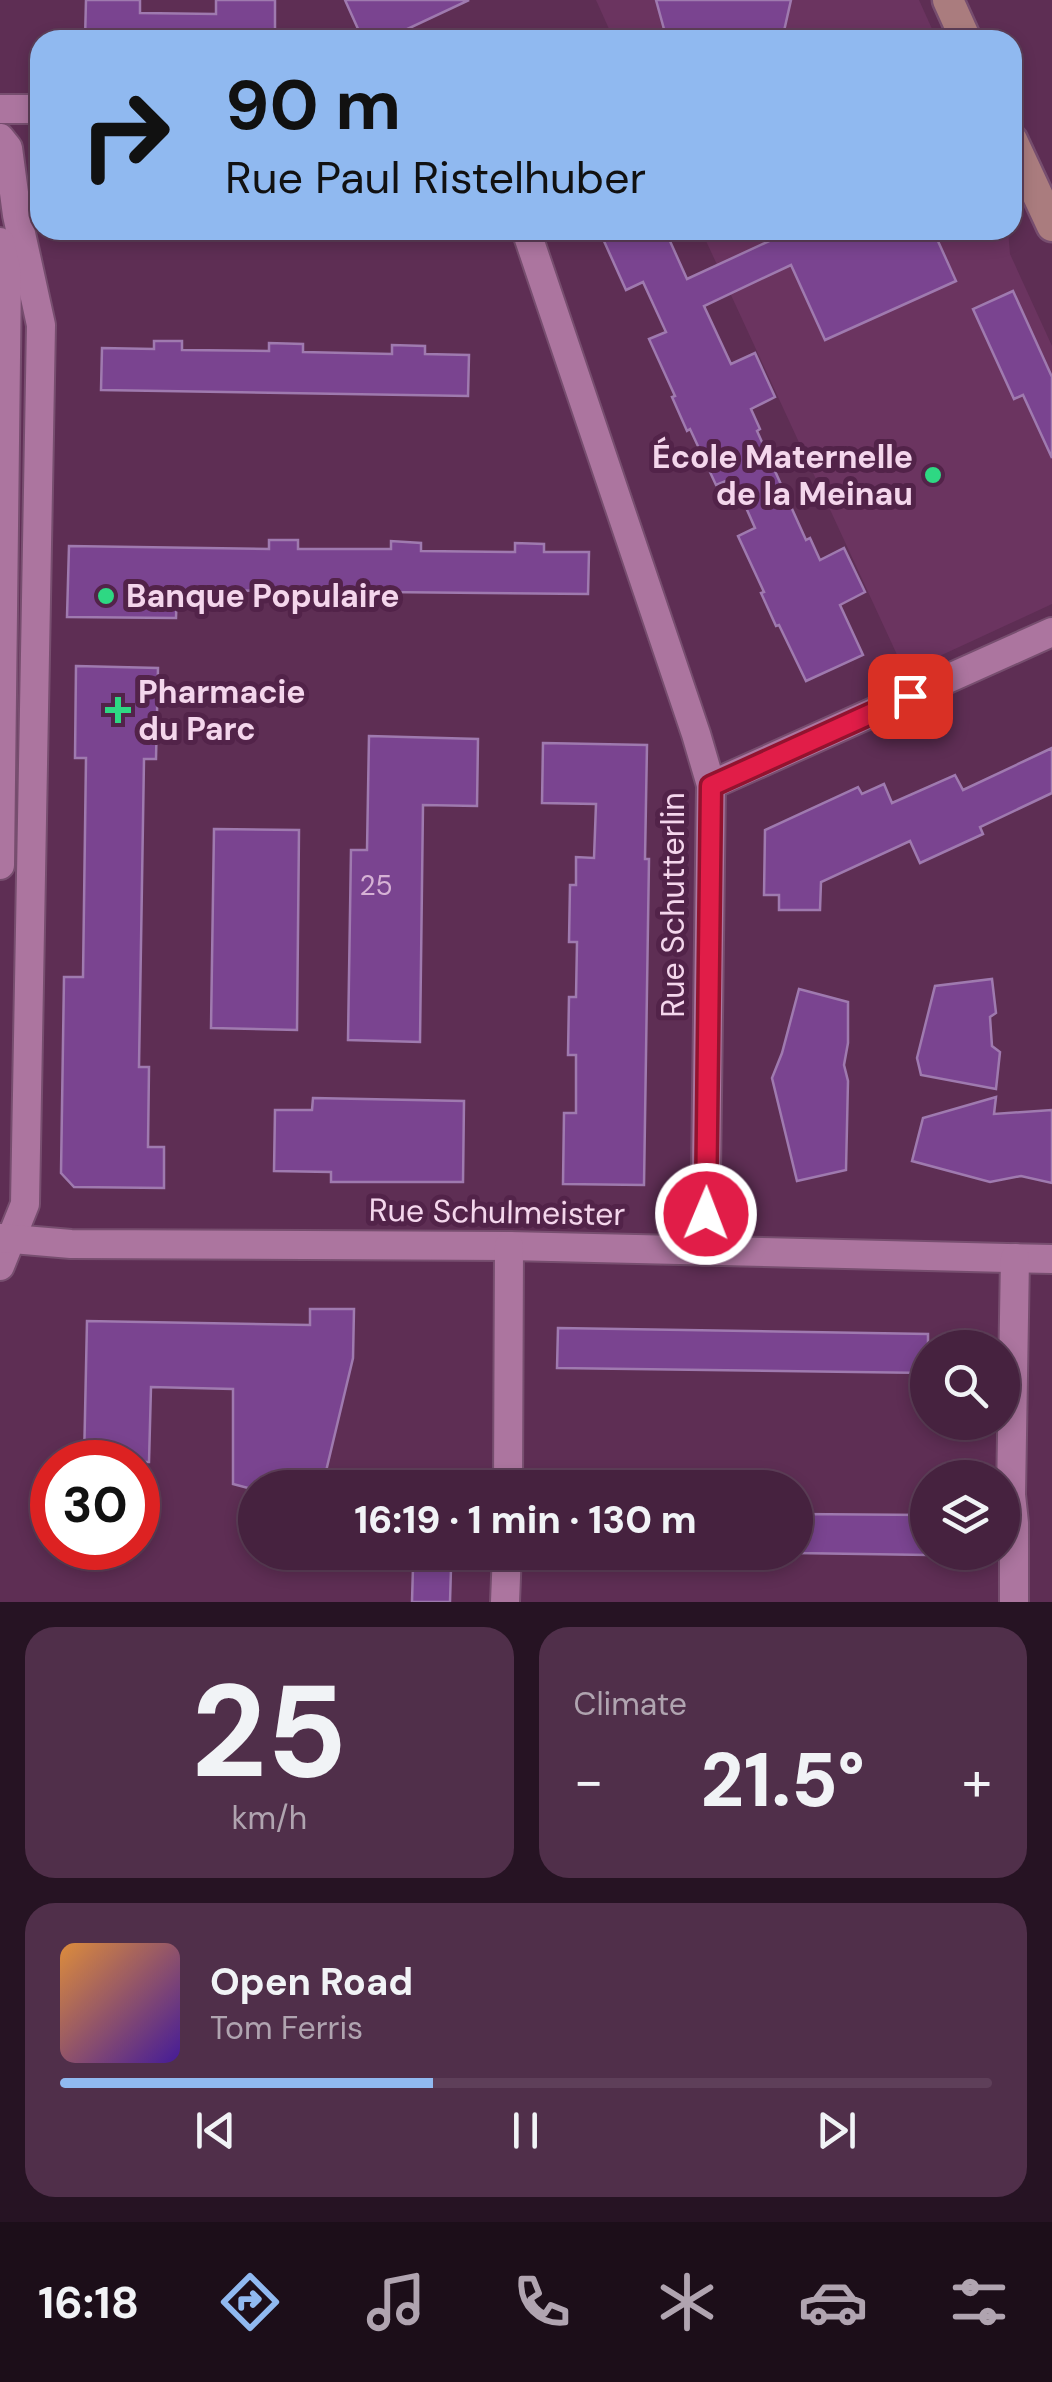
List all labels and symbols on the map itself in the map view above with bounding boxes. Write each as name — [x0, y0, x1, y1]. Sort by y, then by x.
place label: École Maternelle de la Meinau — [652, 436, 913, 515]
marker: École Maternelle de la Meinau — [922, 464, 944, 486]
place label: Banque Populaire — [126, 575, 400, 617]
marker: Banque Populaire — [95, 585, 117, 607]
pin — [868, 654, 953, 739]
place label: Pharmacie du Parc — [138, 671, 306, 750]
marker: Pharmacie du Parc — [107, 699, 129, 721]
street label: Rue Schutterlin — [652, 792, 694, 1018]
house number: 25 — [359, 867, 393, 904]
position arrow — [654, 1162, 758, 1266]
street label: Rue Schulmeister — [368, 1189, 626, 1235]
speed limit sign: 30 — [30, 1440, 160, 1570]

